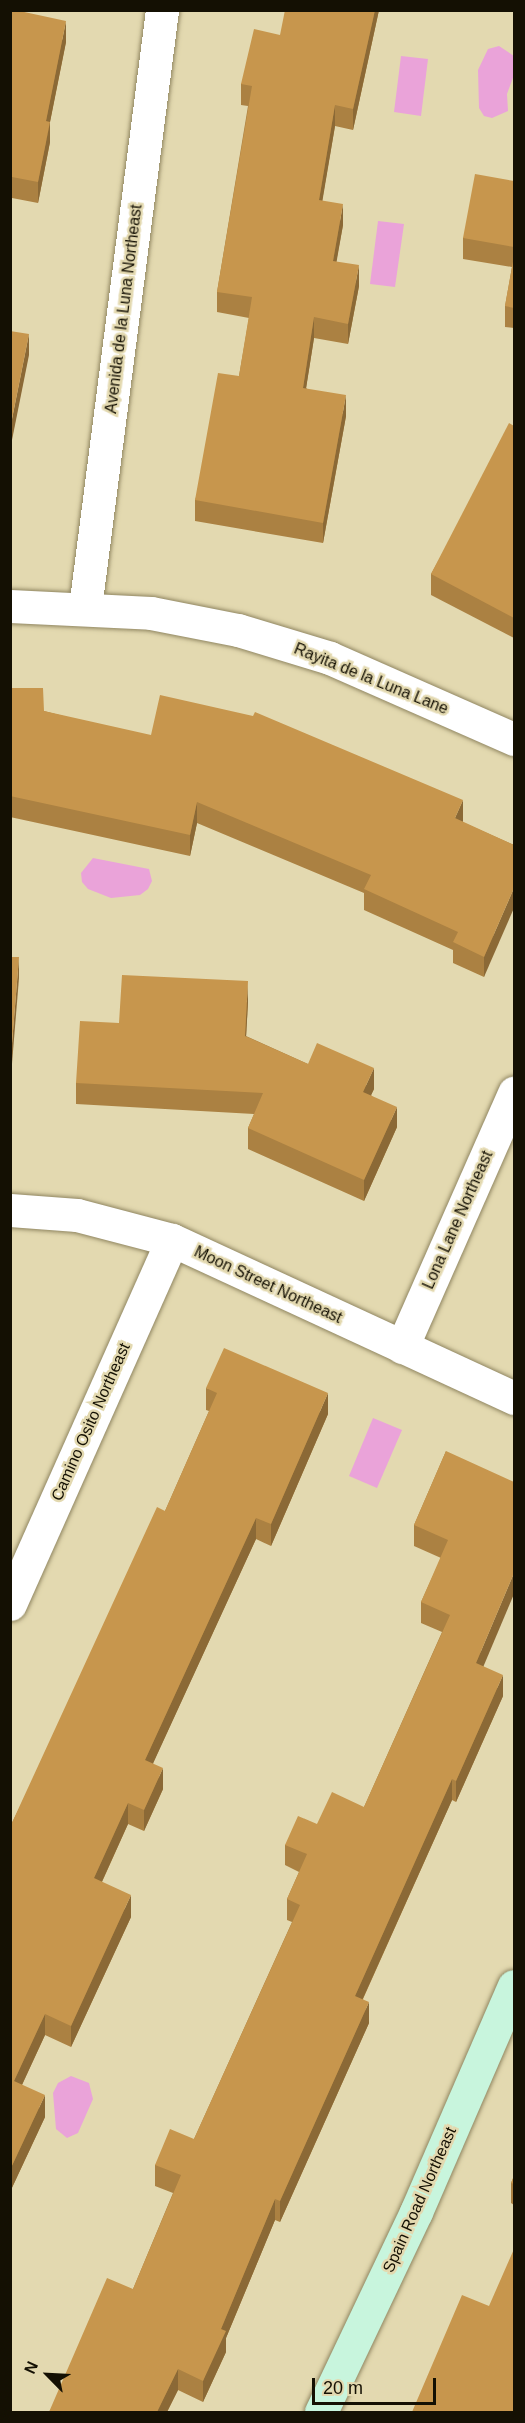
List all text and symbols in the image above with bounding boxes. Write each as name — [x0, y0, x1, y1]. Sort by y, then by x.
street label: Avenida de la Luna Northeast — [102, 203, 146, 415]
street label: Rayita de la Luna Lane — [291, 639, 451, 719]
street label: Lona Lane Northeast — [419, 1148, 497, 1292]
street label: Moon Street Northeast — [191, 1242, 345, 1328]
street label: Camino Osito Northeast — [48, 1340, 134, 1504]
street label: Spain Road Northeast — [379, 2124, 461, 2276]
north arrow — [18, 2345, 78, 2405]
text: N — [21, 2359, 41, 2376]
scale bar — [315, 2366, 440, 2404]
text: 20 m — [323, 2378, 363, 2398]

